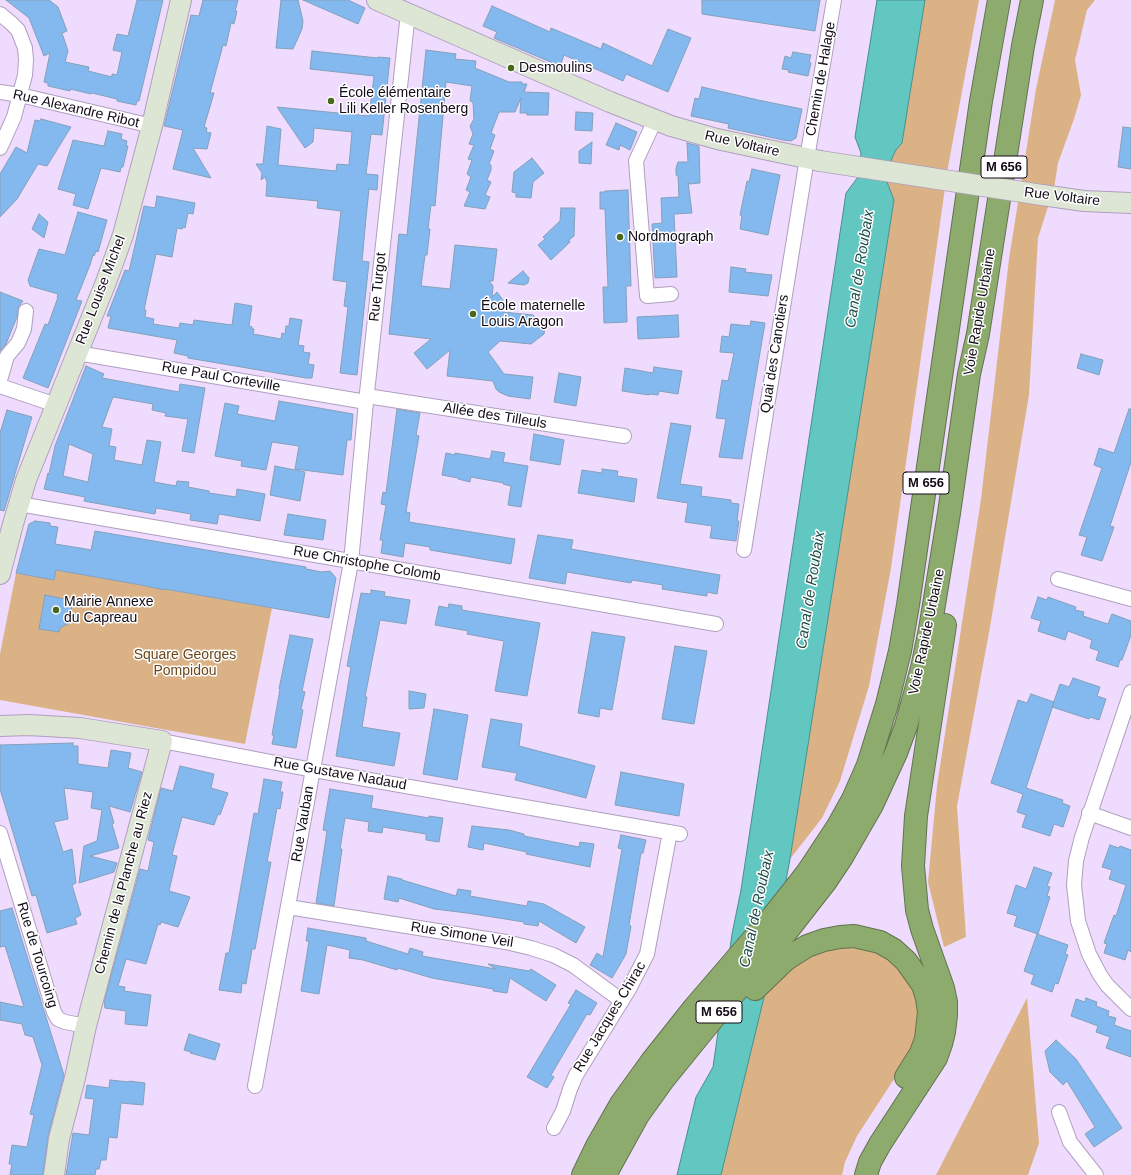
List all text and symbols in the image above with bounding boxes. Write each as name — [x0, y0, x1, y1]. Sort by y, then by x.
street label: Chemin de Halage — [803, 20, 839, 138]
place label: Desmoulins — [519, 60, 592, 76]
marker: Desmoulins — [506, 63, 516, 73]
place label: École élémentaire Lili Keller Rosenberg — [339, 85, 468, 118]
street label: Rue Alexandre Ribot — [11, 86, 141, 132]
marker: École élémentaire Lili Keller Rosenberg — [326, 96, 336, 106]
street label: Rue Voltaire — [703, 127, 781, 161]
road number: M 656 — [981, 156, 1027, 178]
street label: Rue Voltaire — [1023, 184, 1101, 210]
water label: Canal de Roubaix — [842, 209, 878, 329]
place label: Nordmograph — [628, 229, 714, 245]
marker: Nordmograph — [615, 232, 625, 242]
street label: Rue Louise Michel — [73, 233, 129, 347]
street label: Voie Rapide Urbaine — [961, 247, 999, 377]
street label: Rue Turgot — [366, 252, 390, 322]
street label: Quai des Canotiers — [757, 294, 793, 414]
place label: École maternelle Louis Aragon — [481, 298, 585, 330]
marker: École maternelle Louis Aragon — [468, 309, 478, 319]
street label: Rue Paul Corteville — [161, 358, 281, 396]
street label: Allée des Tilleuls — [442, 400, 548, 432]
road number: M 656 — [903, 472, 949, 494]
water label: Canal de Roubaix — [793, 530, 829, 650]
street label: Rue Christophe Colomb — [292, 543, 442, 585]
street label: Voie Rapide Urbaine — [905, 567, 949, 697]
place label: Mairie Annexe du Capreau — [64, 594, 153, 626]
marker: Mairie Annexe du Capreau — [51, 605, 61, 615]
park label: Square Georges Pompidou — [134, 647, 236, 680]
street label: Rue Gustave Nadaud — [272, 754, 408, 794]
street label: Rue Vauban — [288, 785, 318, 863]
street label: Chemin de la Planche au Riez — [92, 790, 156, 976]
water label: Canal de Roubaix — [736, 849, 778, 969]
street label: Rue de Tourcoing — [13, 900, 61, 1010]
street label: Rue Simone Veil — [410, 919, 514, 951]
street label: Rue Jacques Chirac — [570, 959, 650, 1075]
road number: M 656 — [696, 1001, 742, 1023]

